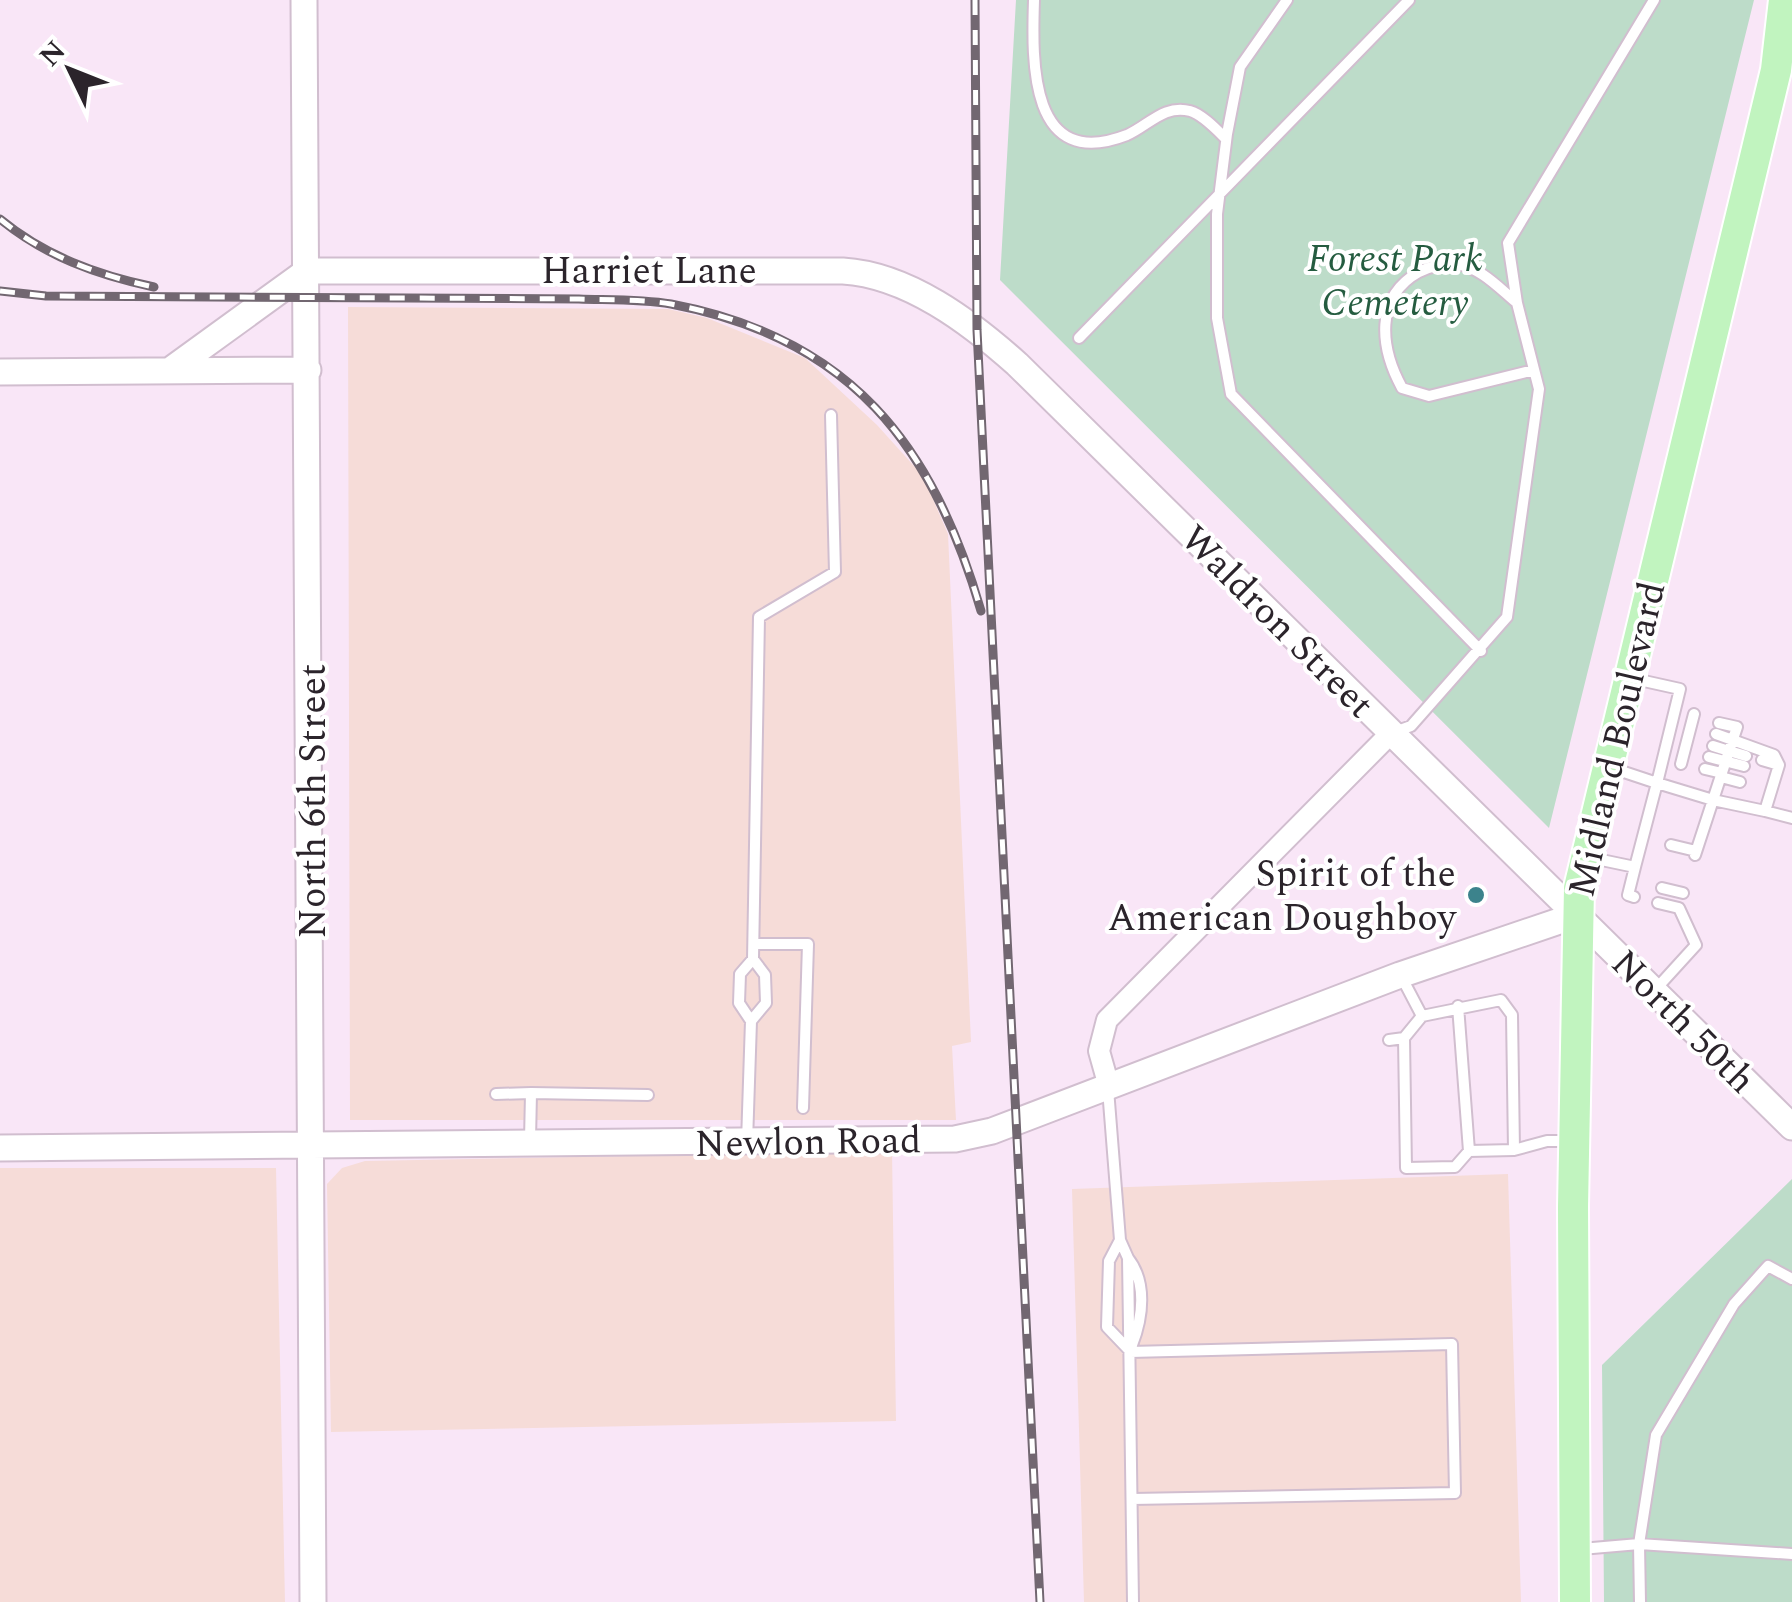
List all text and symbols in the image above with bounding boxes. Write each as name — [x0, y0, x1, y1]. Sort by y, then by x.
north arrow — [20, 20, 120, 120]
text: N — [29, 31, 76, 77]
park label: Forest Park Cemetery — [1307, 231, 1483, 333]
street label: Harriet Lane — [541, 243, 757, 301]
street label: Waldron Street — [1166, 512, 1387, 733]
street label: Midland Boulevard — [1553, 576, 1682, 903]
street label: North 6th Street — [285, 664, 343, 938]
place label: Spirit of the American Doughboy — [1107, 846, 1458, 948]
marker: Spirit of the American Doughboy — [1465, 884, 1487, 906]
street label: North 50th — [1597, 937, 1768, 1108]
street label: Newlon Road — [694, 1112, 922, 1174]

